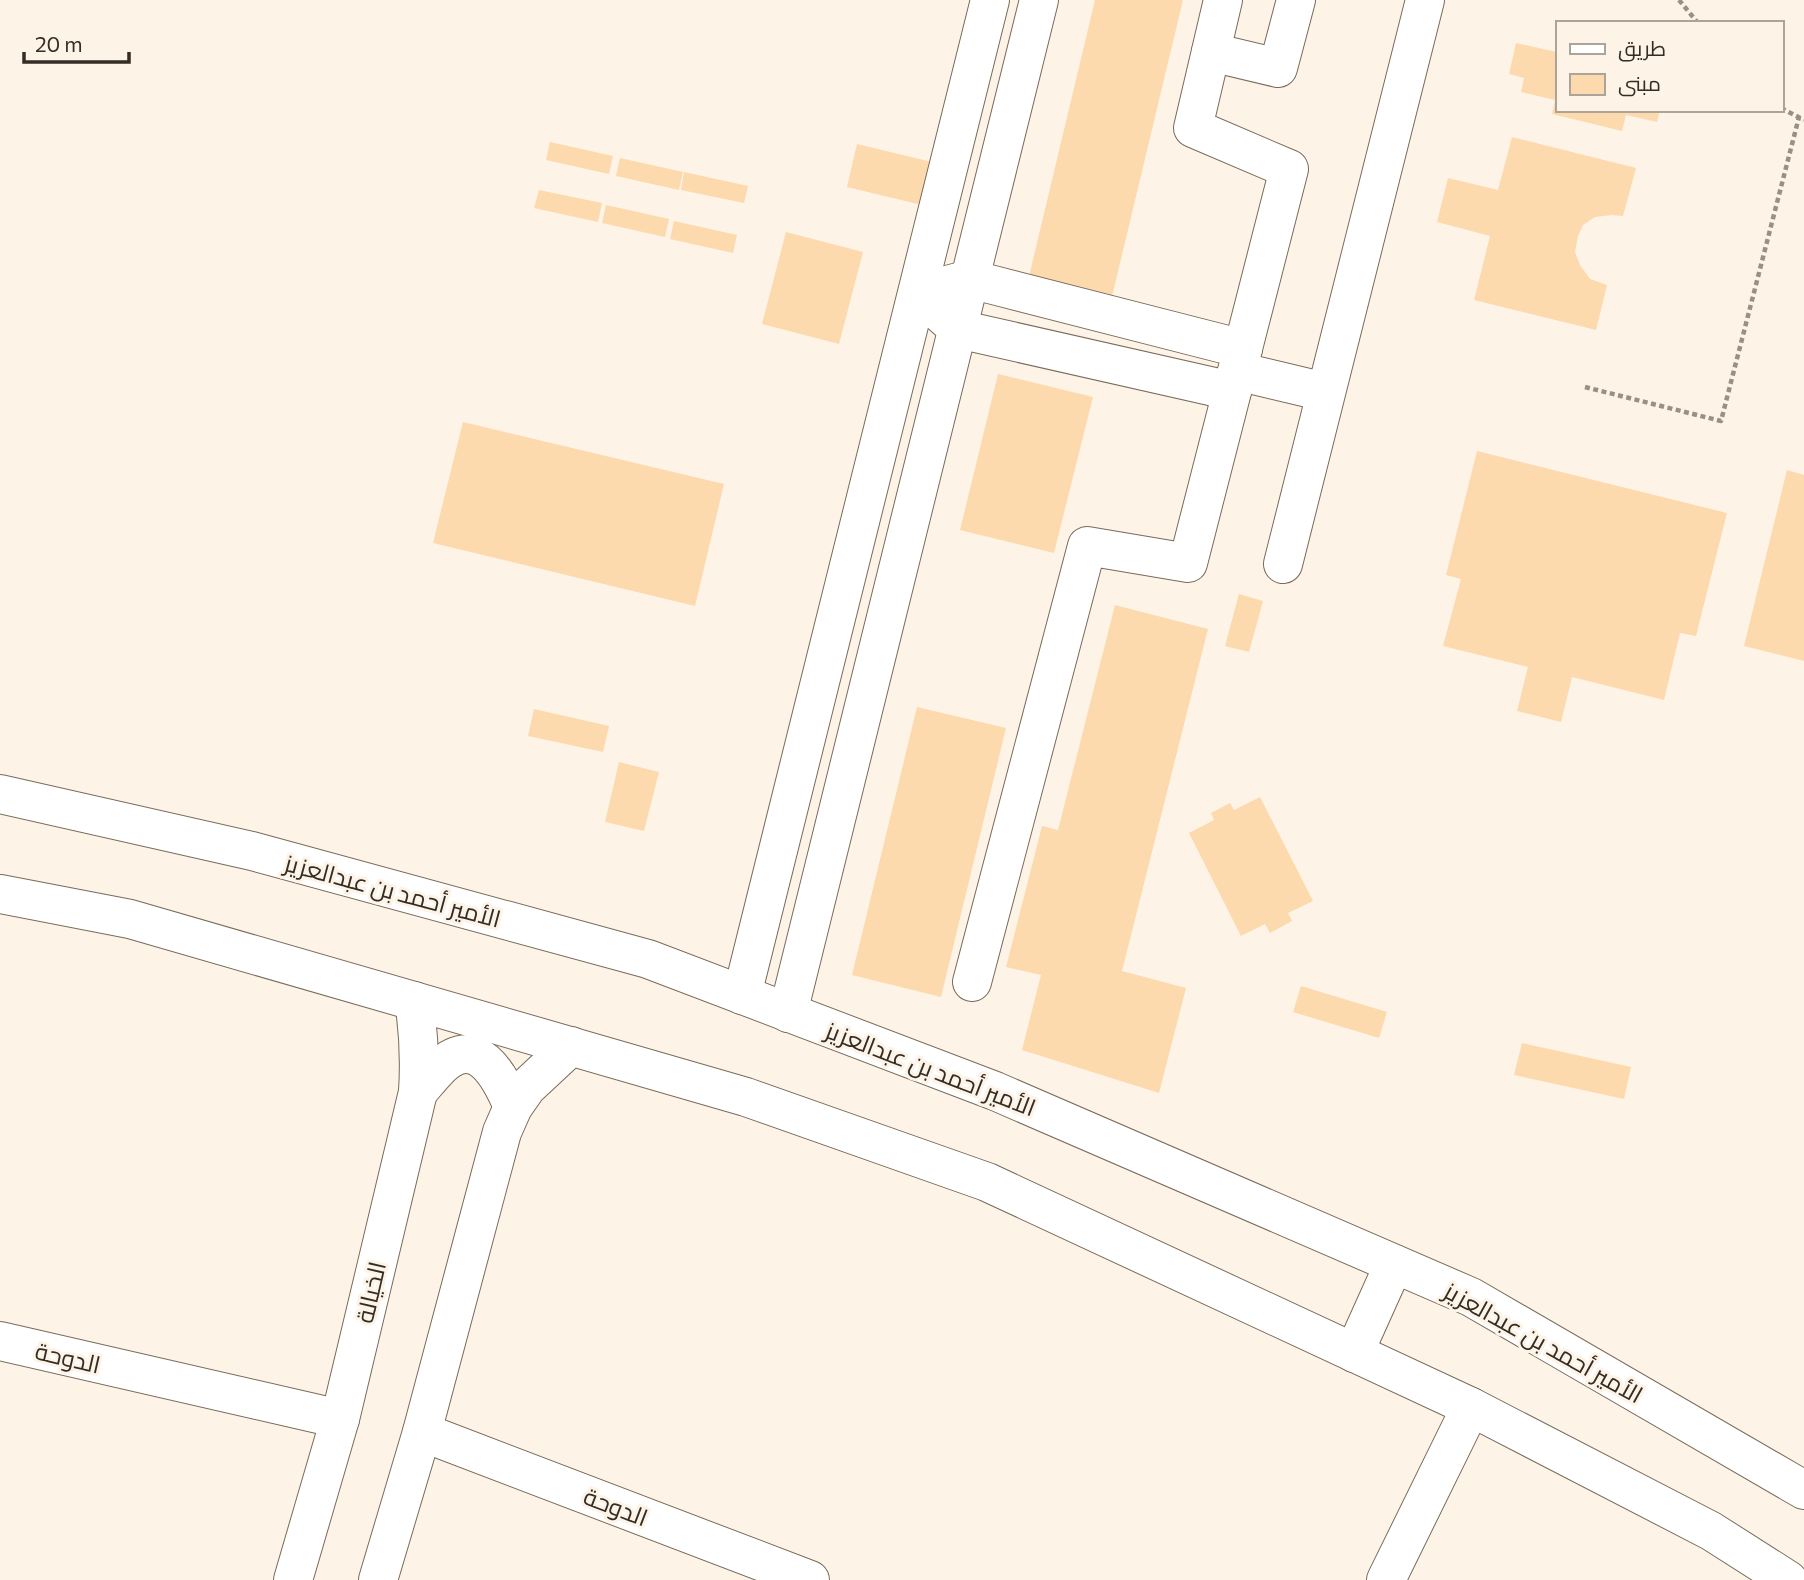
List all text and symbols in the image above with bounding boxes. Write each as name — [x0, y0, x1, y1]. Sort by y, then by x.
scale bar — [24, 21, 130, 65]
legend — [1556, 21, 1783, 112]
text: 20 m — [35, 31, 83, 56]
text: طريق — [1618, 35, 1666, 62]
text: مبنى — [1618, 70, 1661, 97]
street label: الأمير أحمد بن عبدالعزيز — [280, 847, 504, 934]
street label: الأمير أحمد بن عبدالعزيز — [820, 1014, 1040, 1122]
street label: الخيالة — [349, 1258, 391, 1326]
street label: الأمير أحمد بن عبدالعزيز — [1437, 1274, 1648, 1409]
street label: الدوحة — [33, 1335, 103, 1379]
street label: الدوحة — [580, 1481, 652, 1531]

